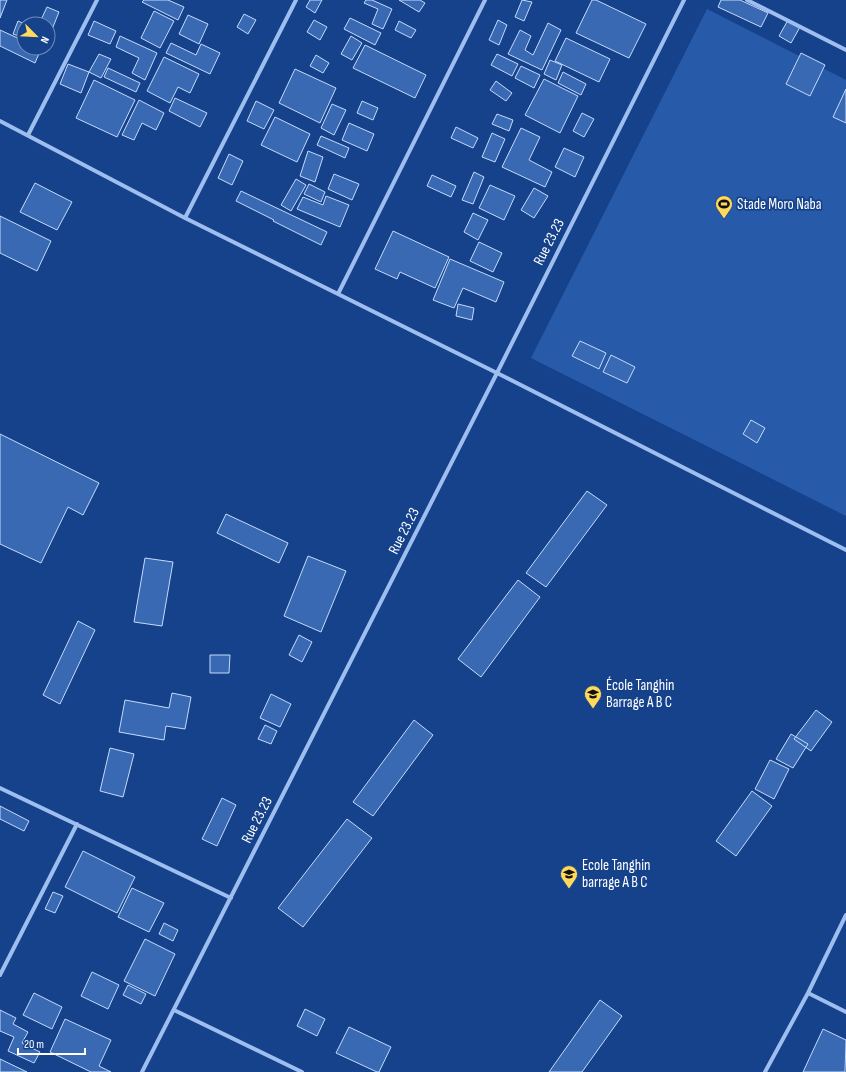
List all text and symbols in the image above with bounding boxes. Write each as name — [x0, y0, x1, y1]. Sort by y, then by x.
north arrow — [16, 16, 56, 56]
text: N — [37, 35, 52, 45]
sports icon: Stade Moro Naba — [714, 194, 734, 219]
place label: Stade Moro Naba — [737, 195, 822, 214]
street label: Rue 23.23 — [529, 215, 569, 269]
street label: Rue 23.23 — [384, 504, 424, 558]
place label: École Tanghin Barrage A B C — [606, 676, 674, 712]
school or university icon: École Tanghin Barrage A B C — [583, 684, 603, 709]
street label: Rue 23.23 — [237, 793, 277, 847]
place label: Ecole Tanghin barrage A B C — [582, 856, 650, 892]
school or university icon: Ecole Tanghin barrage A B C — [559, 864, 579, 889]
scale bar — [18, 1030, 85, 1056]
text: 20 m — [24, 1037, 44, 1052]

